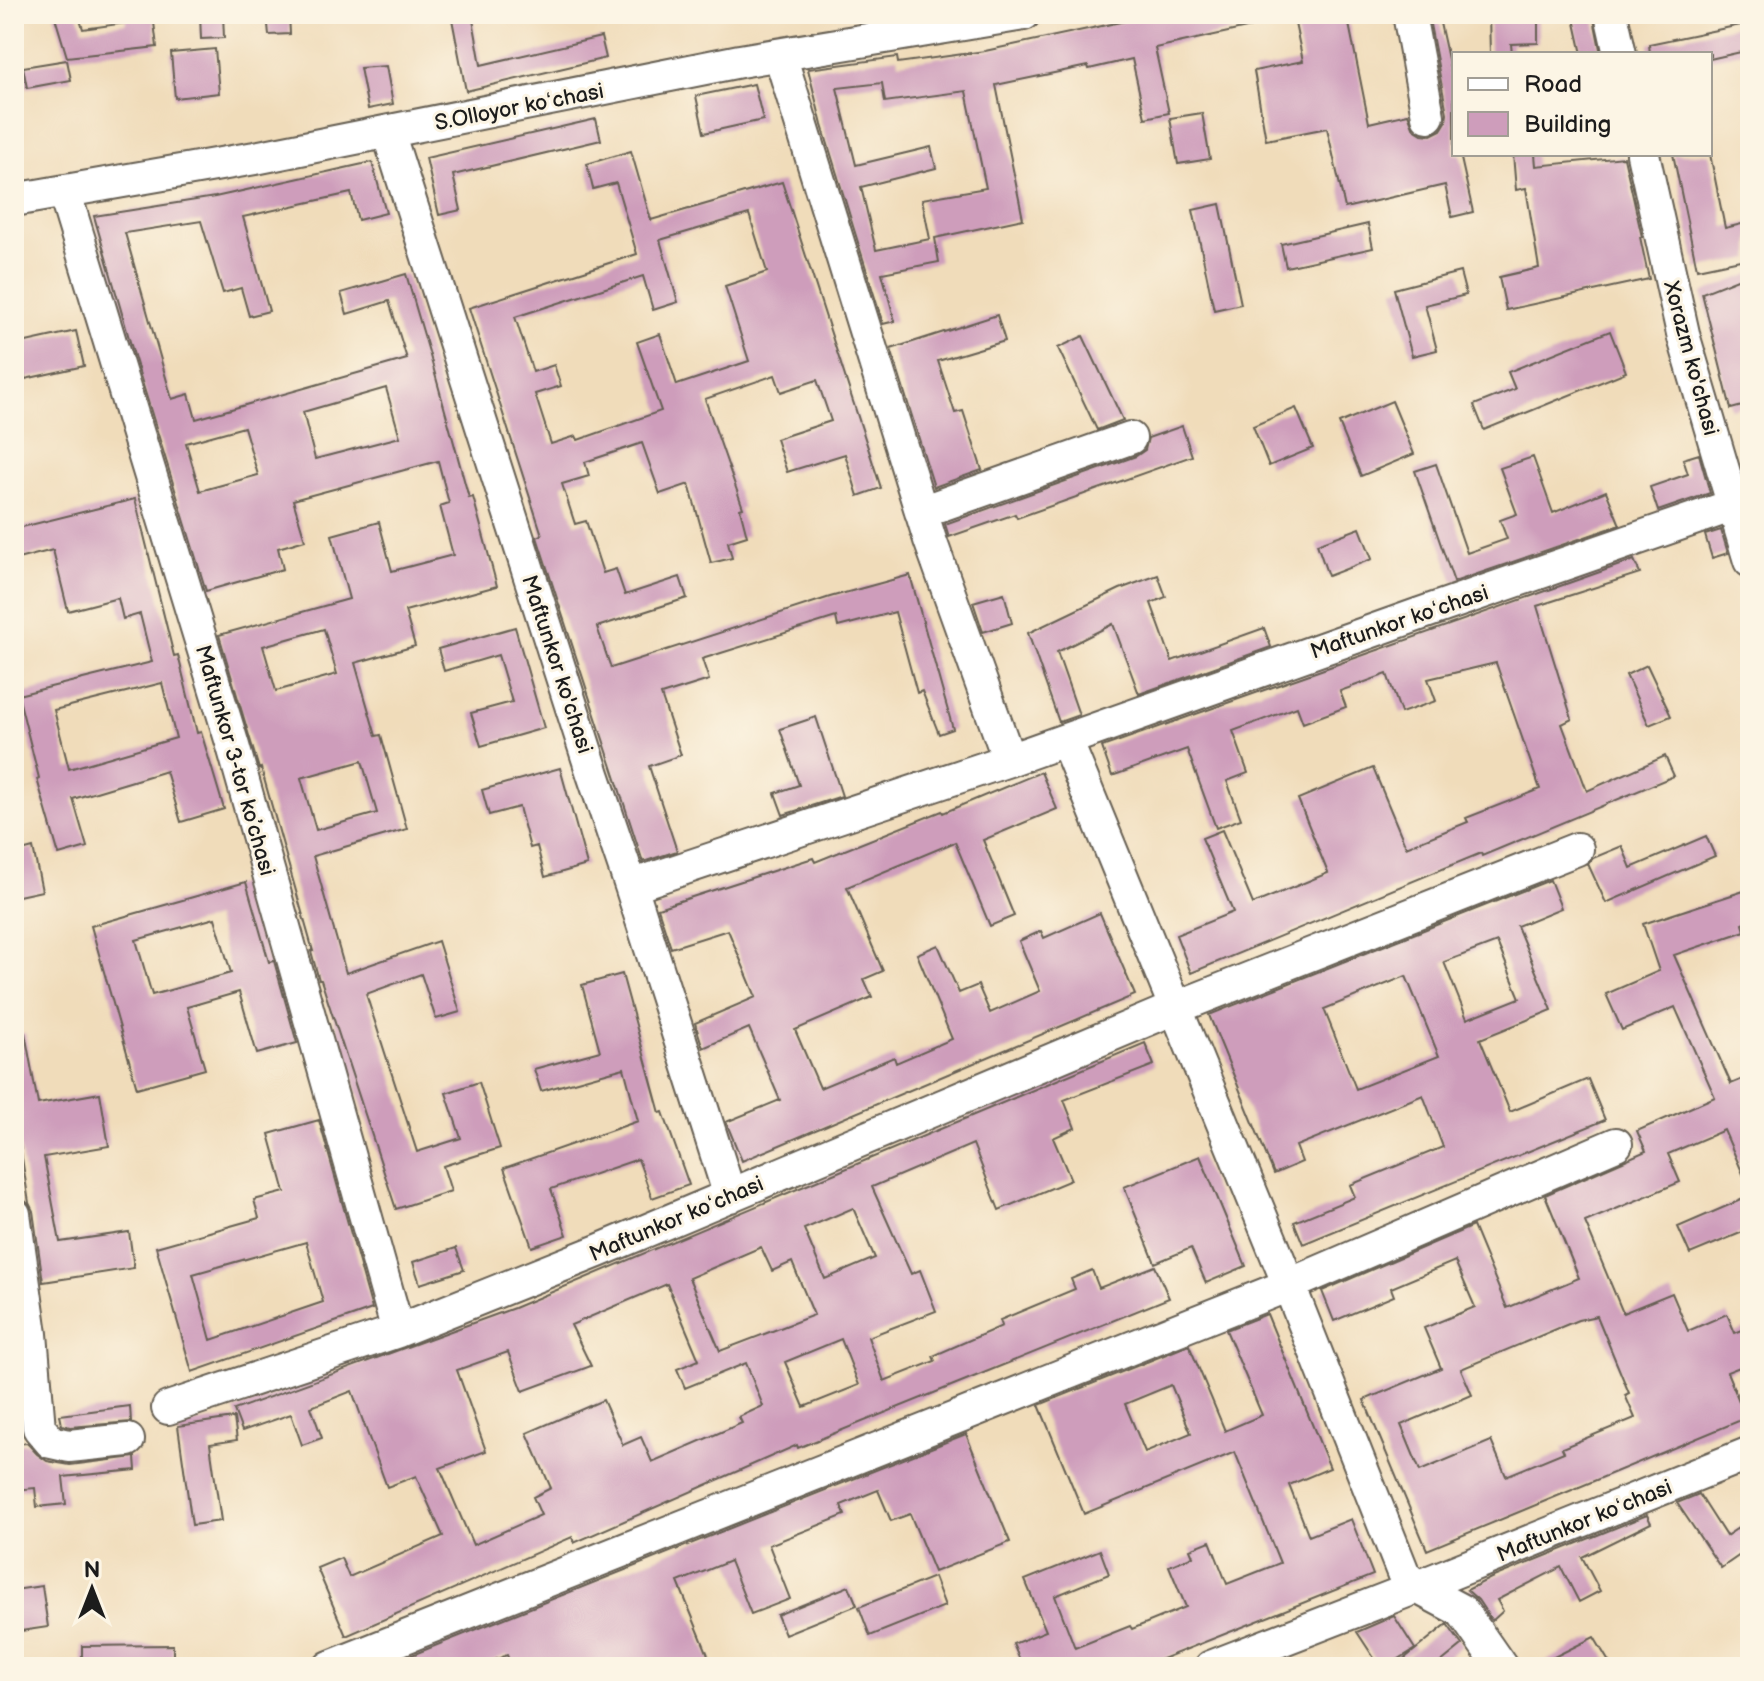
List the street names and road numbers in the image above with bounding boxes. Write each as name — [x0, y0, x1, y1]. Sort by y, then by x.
street label: S.Olloyor koʻchasi — [432, 78, 606, 137]
street label: Xorazm ko'chasi — [1657, 277, 1724, 439]
street label: Maftunkor ko'chasi — [515, 572, 598, 757]
street label: Maftunkor koʻchasi — [1307, 579, 1492, 666]
street label: Maftunkor 3-tor koʼchasi — [189, 642, 280, 879]
street label: Maftunkor koʻchasi — [585, 1171, 768, 1268]
street label: Maftunkor koʻchasi — [1493, 1474, 1676, 1569]

